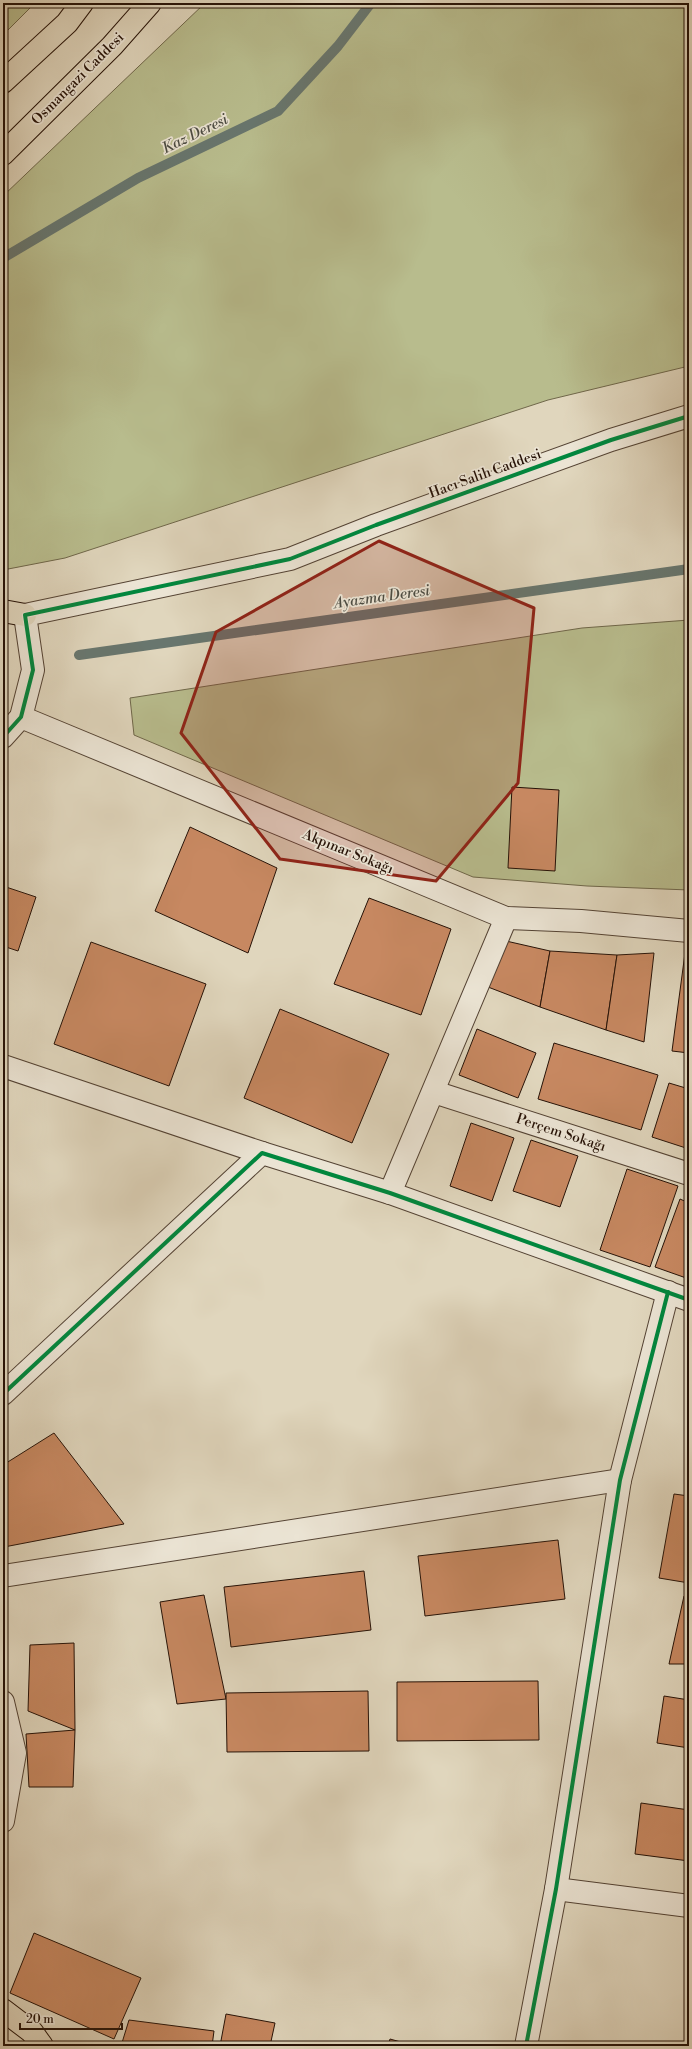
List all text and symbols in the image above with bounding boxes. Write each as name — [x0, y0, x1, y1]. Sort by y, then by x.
street label: Osmangazi Caddesi — [28, 29, 128, 129]
water label: Kaz Deresi — [159, 110, 231, 158]
street label: Hacı Salih Caddesi — [426, 445, 544, 503]
water label: Ayazma Deresi — [331, 581, 431, 613]
street label: Akpınar Sokağı — [299, 825, 397, 879]
street label: Perçem Sokağı — [514, 1110, 609, 1156]
scale bar — [20, 2005, 122, 2031]
text: 20 m — [26, 2012, 54, 2027]

